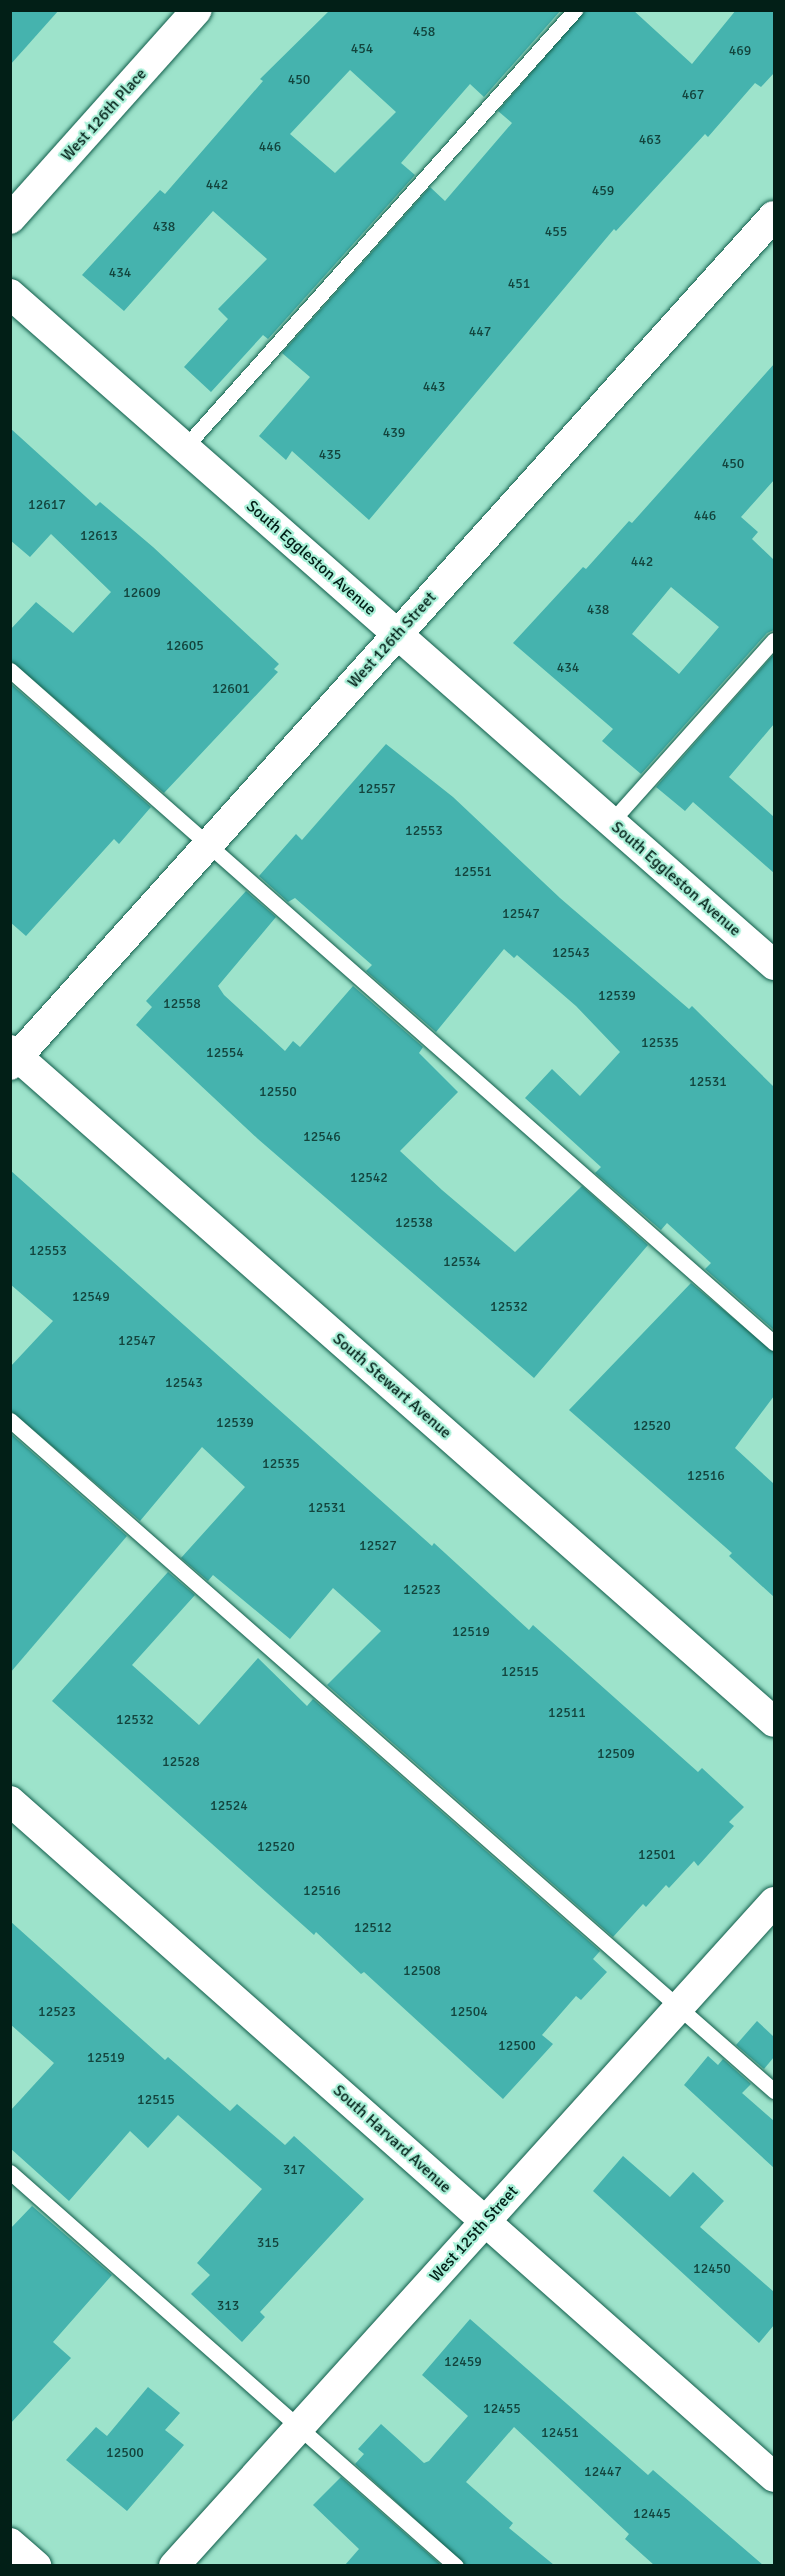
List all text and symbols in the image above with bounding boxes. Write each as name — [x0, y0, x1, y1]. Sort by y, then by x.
house number: 458 — [413, 24, 435, 40]
house number: 454 — [351, 41, 373, 57]
house number: 469 — [729, 43, 751, 59]
street label: West 126th Place — [57, 65, 151, 165]
house number: 450 — [288, 72, 310, 88]
house number: 467 — [682, 87, 704, 103]
house number: 463 — [639, 132, 661, 148]
house number: 446 — [259, 139, 281, 155]
house number: 442 — [206, 177, 228, 193]
house number: 459 — [592, 183, 614, 199]
house number: 438 — [153, 219, 175, 235]
house number: 455 — [545, 224, 567, 240]
house number: 434 — [109, 265, 131, 281]
house number: 451 — [508, 276, 530, 292]
house number: 447 — [469, 324, 491, 340]
house number: 443 — [423, 379, 445, 395]
house number: 439 — [383, 425, 405, 441]
house number: 435 — [319, 447, 341, 463]
house number: 450 — [722, 456, 744, 472]
house number: 12617 — [28, 497, 66, 513]
street label: South Eggleston Avenue — [242, 497, 380, 619]
house number: 446 — [694, 508, 716, 524]
house number: 12613 — [80, 528, 118, 544]
house number: 442 — [631, 554, 653, 570]
house number: 12609 — [123, 585, 161, 601]
street label: West 126th Street — [344, 588, 440, 692]
house number: 438 — [587, 602, 609, 618]
house number: 12605 — [166, 638, 204, 654]
house number: 434 — [557, 660, 579, 676]
house number: 12601 — [212, 681, 250, 697]
house number: 12557 — [358, 781, 396, 797]
street label: South Eggleston Avenue — [607, 818, 745, 940]
house number: 12553 — [405, 823, 443, 839]
house number: 12551 — [454, 864, 492, 880]
house number: 12547 — [502, 906, 540, 922]
house number: 12543 — [552, 945, 590, 961]
house number: 12539 — [598, 988, 636, 1004]
house number: 12558 — [163, 996, 201, 1012]
house number: 12535 — [641, 1035, 679, 1051]
house number: 12554 — [206, 1045, 244, 1061]
house number: 12531 — [689, 1074, 727, 1090]
house number: 12550 — [259, 1084, 297, 1100]
house number: 12546 — [303, 1129, 341, 1145]
house number: 12542 — [350, 1170, 388, 1186]
house number: 12538 — [395, 1215, 433, 1231]
house number: 12553 — [29, 1243, 67, 1259]
house number: 12534 — [443, 1254, 481, 1270]
house number: 12549 — [72, 1289, 110, 1305]
house number: 12532 — [490, 1299, 528, 1315]
street label: South Stewart Avenue — [329, 1329, 455, 1443]
house number: 12547 — [118, 1333, 156, 1349]
house number: 12543 — [165, 1375, 203, 1391]
house number: 12539 — [216, 1415, 254, 1431]
house number: 12520 — [633, 1418, 671, 1434]
house number: 12535 — [262, 1456, 300, 1472]
house number: 12516 — [687, 1468, 725, 1484]
house number: 12531 — [308, 1500, 346, 1516]
house number: 12527 — [359, 1538, 397, 1554]
house number: 12523 — [403, 1582, 441, 1598]
house number: 12519 — [452, 1624, 490, 1640]
house number: 12515 — [501, 1664, 539, 1680]
house number: 12511 — [548, 1705, 586, 1721]
house number: 12532 — [116, 1712, 154, 1728]
house number: 12509 — [597, 1746, 635, 1762]
house number: 12528 — [162, 1754, 200, 1770]
house number: 12524 — [210, 1798, 248, 1814]
house number: 12520 — [257, 1839, 295, 1855]
house number: 12501 — [638, 1847, 676, 1863]
house number: 12516 — [303, 1883, 341, 1899]
house number: 12512 — [354, 1920, 392, 1936]
house number: 12508 — [403, 1963, 441, 1979]
house number: 12523 — [38, 2004, 76, 2020]
house number: 12504 — [450, 2004, 488, 2020]
house number: 12500 — [498, 2038, 536, 2054]
house number: 12519 — [87, 2050, 125, 2066]
street label: South Harvard Avenue — [329, 2081, 455, 2197]
house number: 12515 — [137, 2092, 175, 2108]
house number: 317 — [283, 2162, 305, 2178]
street label: West 125th Street — [426, 2182, 522, 2286]
house number: 315 — [257, 2235, 279, 2251]
house number: 12450 — [693, 2261, 731, 2277]
house number: 313 — [217, 2298, 239, 2314]
house number: 12459 — [444, 2354, 482, 2370]
house number: 12455 — [483, 2401, 521, 2417]
house number: 12451 — [541, 2425, 579, 2441]
house number: 12500 — [106, 2445, 144, 2461]
house number: 12447 — [584, 2464, 622, 2480]
house number: 12445 — [633, 2506, 671, 2522]

